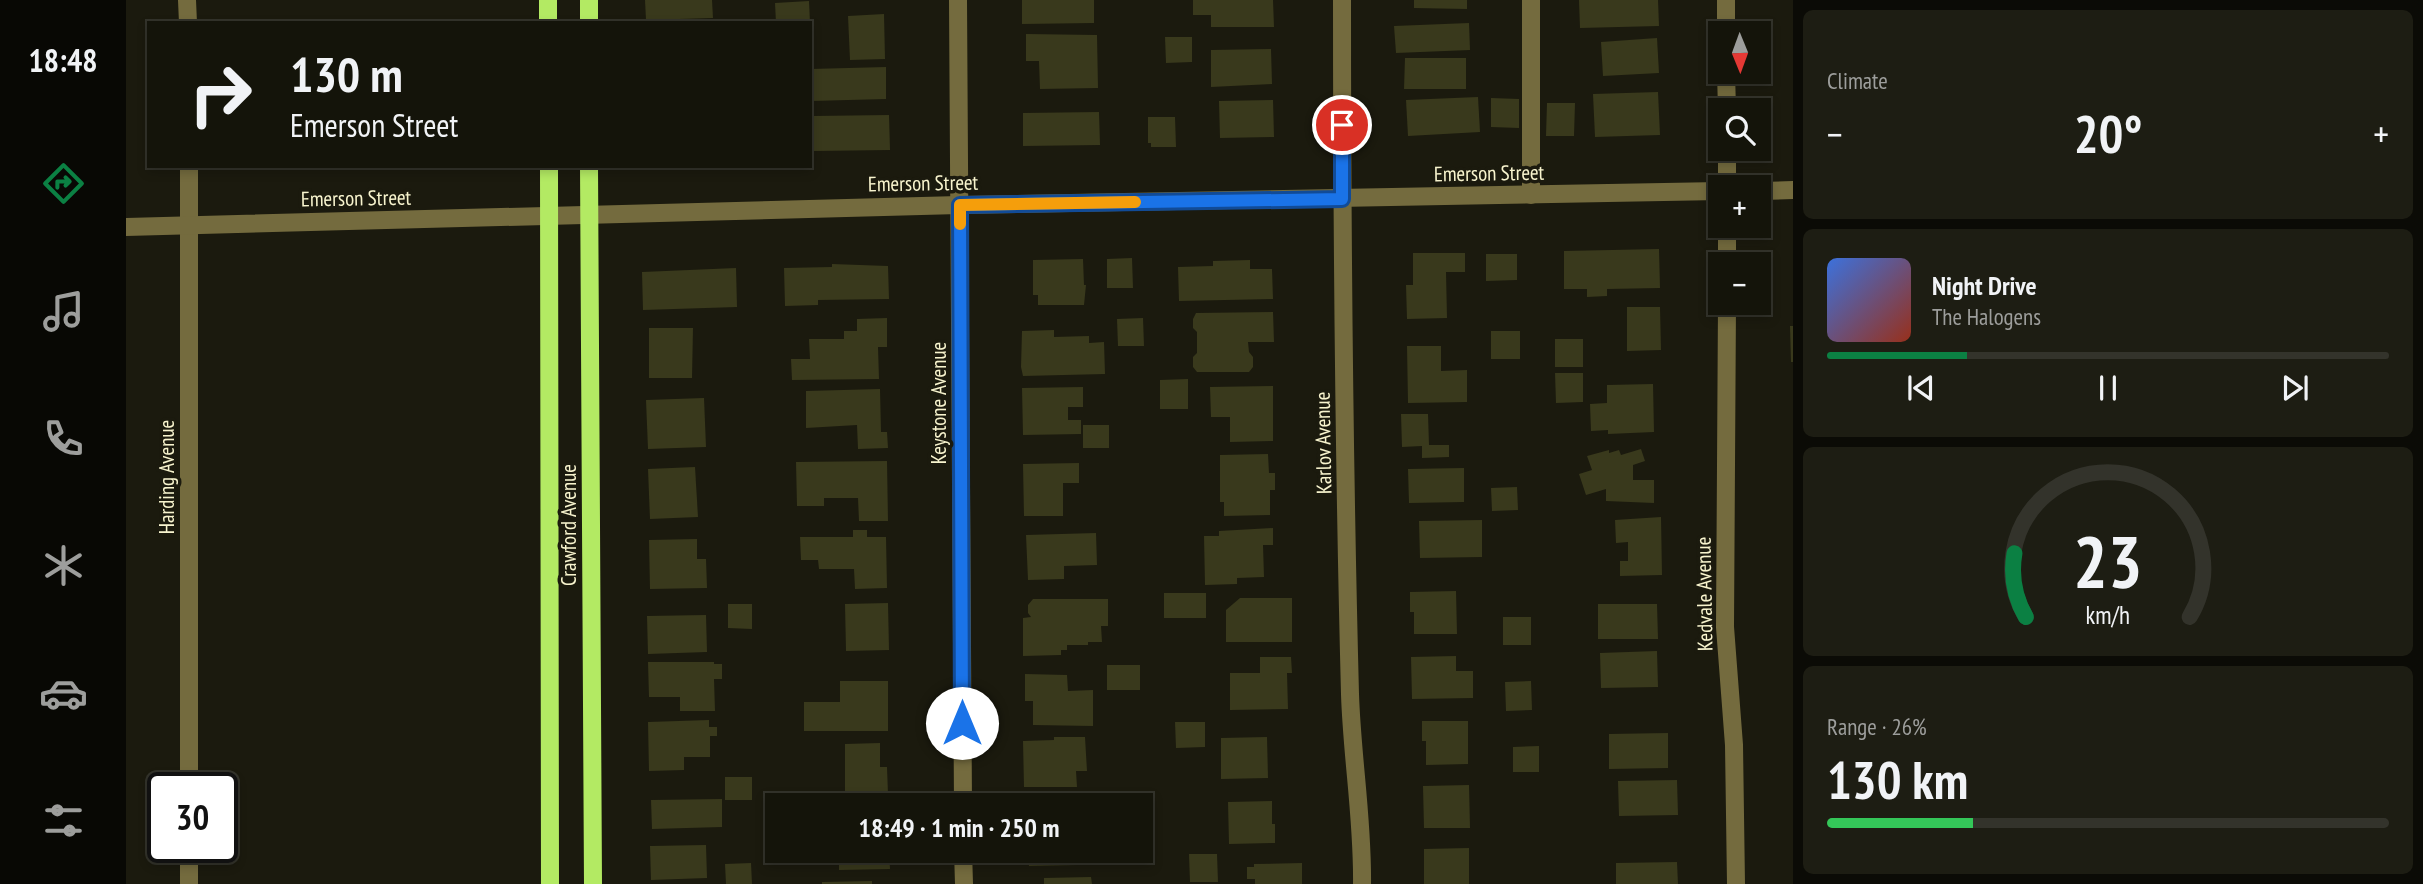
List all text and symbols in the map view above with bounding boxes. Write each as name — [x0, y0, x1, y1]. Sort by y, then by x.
north arrow — [1708, 21, 1771, 84]
map controls — [1708, 21, 1771, 315]
text: 18:48 — [28, 39, 98, 81]
text: 130 m — [290, 42, 403, 106]
icon: right — [175, 49, 266, 140]
text: Climate — [1827, 66, 1888, 95]
pin — [1312, 95, 1372, 155]
button: search — [1708, 98, 1771, 161]
text: 20° — [2074, 100, 2142, 167]
text: Emerson Street — [290, 104, 458, 146]
icon: arrive — [1323, 106, 1361, 144]
text: − — [1827, 109, 1843, 158]
text: + — [2373, 109, 2389, 158]
icon: directions — [39, 159, 88, 208]
street label: Emerson Street — [1434, 159, 1545, 187]
street label: Emerson Street — [868, 169, 979, 197]
button: + — [1708, 175, 1771, 238]
street label: Emerson Street — [301, 184, 412, 212]
button: − — [1708, 252, 1771, 315]
text: Night Drive — [1932, 269, 2037, 302]
icon: music — [39, 287, 88, 336]
text: The Halogens — [1932, 302, 2041, 331]
street label: Keystone Avenue — [925, 342, 952, 464]
icon: previous — [1902, 369, 1940, 407]
icon: pause — [2089, 369, 2127, 407]
icon: next — [2276, 369, 2314, 407]
street label: Karlov Avenue — [1309, 392, 1337, 494]
icon: phone — [39, 414, 88, 463]
street label: Harding Avenue — [153, 420, 180, 534]
street label: Crawford Avenue — [555, 464, 582, 586]
text: 23 — [2073, 514, 2143, 608]
street label: Kedvale Avenue — [1690, 537, 1718, 651]
icon: climate — [39, 541, 88, 590]
text: km/h — [2086, 599, 2130, 631]
icon: car — [39, 669, 88, 718]
position arrow — [925, 686, 999, 760]
text: Range · 26% — [1827, 712, 1927, 741]
text: 130 km — [1827, 746, 1968, 813]
speed limit sign: 30 — [147, 772, 238, 863]
icon: filters — [39, 796, 88, 845]
text: 18:49 · 1 min · 250 m — [859, 811, 1059, 844]

